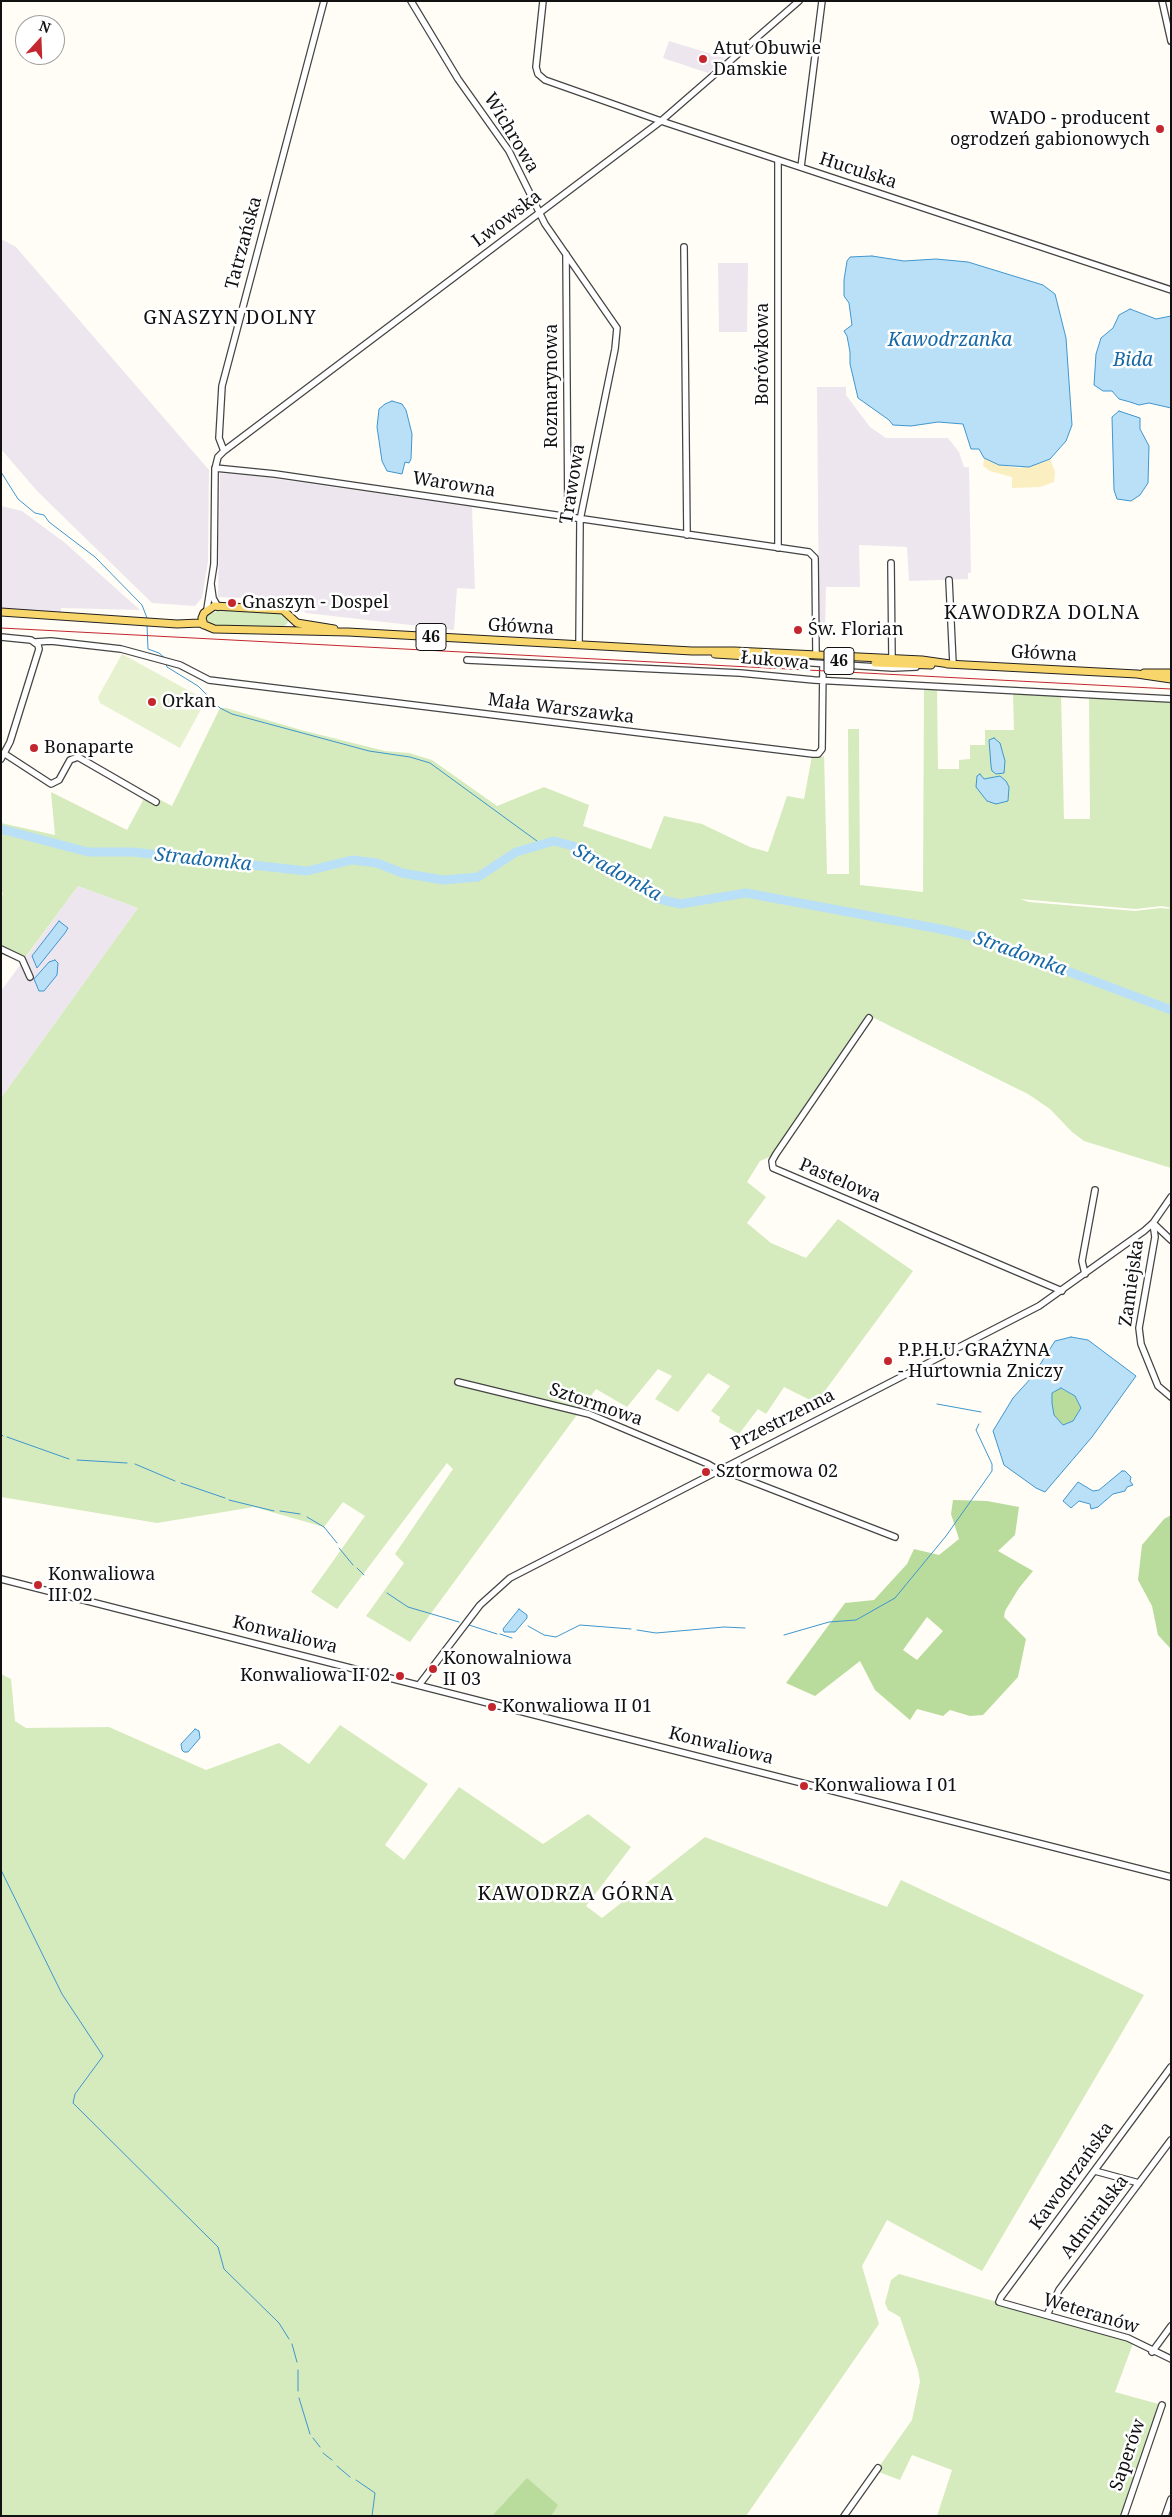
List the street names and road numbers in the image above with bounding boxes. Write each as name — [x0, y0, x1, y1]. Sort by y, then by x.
street label: Wichrowa — [479, 89, 543, 177]
street label: Huculska — [816, 148, 900, 194]
street label: Lwowska — [468, 186, 546, 252]
street label: Tatrzańska — [221, 194, 267, 292]
street label: Borówkowa — [752, 303, 774, 405]
street label: Rozmarynowa — [541, 324, 563, 448]
street label: Trawowa — [556, 442, 590, 526]
street label: Warowna — [411, 468, 497, 502]
street label: Główna — [487, 614, 555, 640]
road number: 46 — [416, 624, 446, 650]
street label: Główna — [1010, 641, 1078, 667]
street label: Łukowa — [740, 647, 810, 675]
road number: 46 — [824, 648, 854, 674]
street label: Mała Warszawka — [486, 689, 636, 729]
street label: Pastelowa — [796, 1154, 884, 1208]
street label: Zamiejska — [1115, 1238, 1149, 1328]
street label: Sztormowa — [547, 1379, 645, 1431]
street label: Przestrzenna — [728, 1385, 838, 1455]
street label: Konwaliowa — [230, 1612, 340, 1658]
street label: Konwaliowa — [666, 1723, 776, 1769]
street label: Kawodrzańska — [1026, 2118, 1118, 2234]
street label: Admiralska — [1057, 2171, 1133, 2263]
street label: Weteranów — [1040, 2289, 1142, 2339]
street label: Saperów — [1106, 2416, 1150, 2494]

